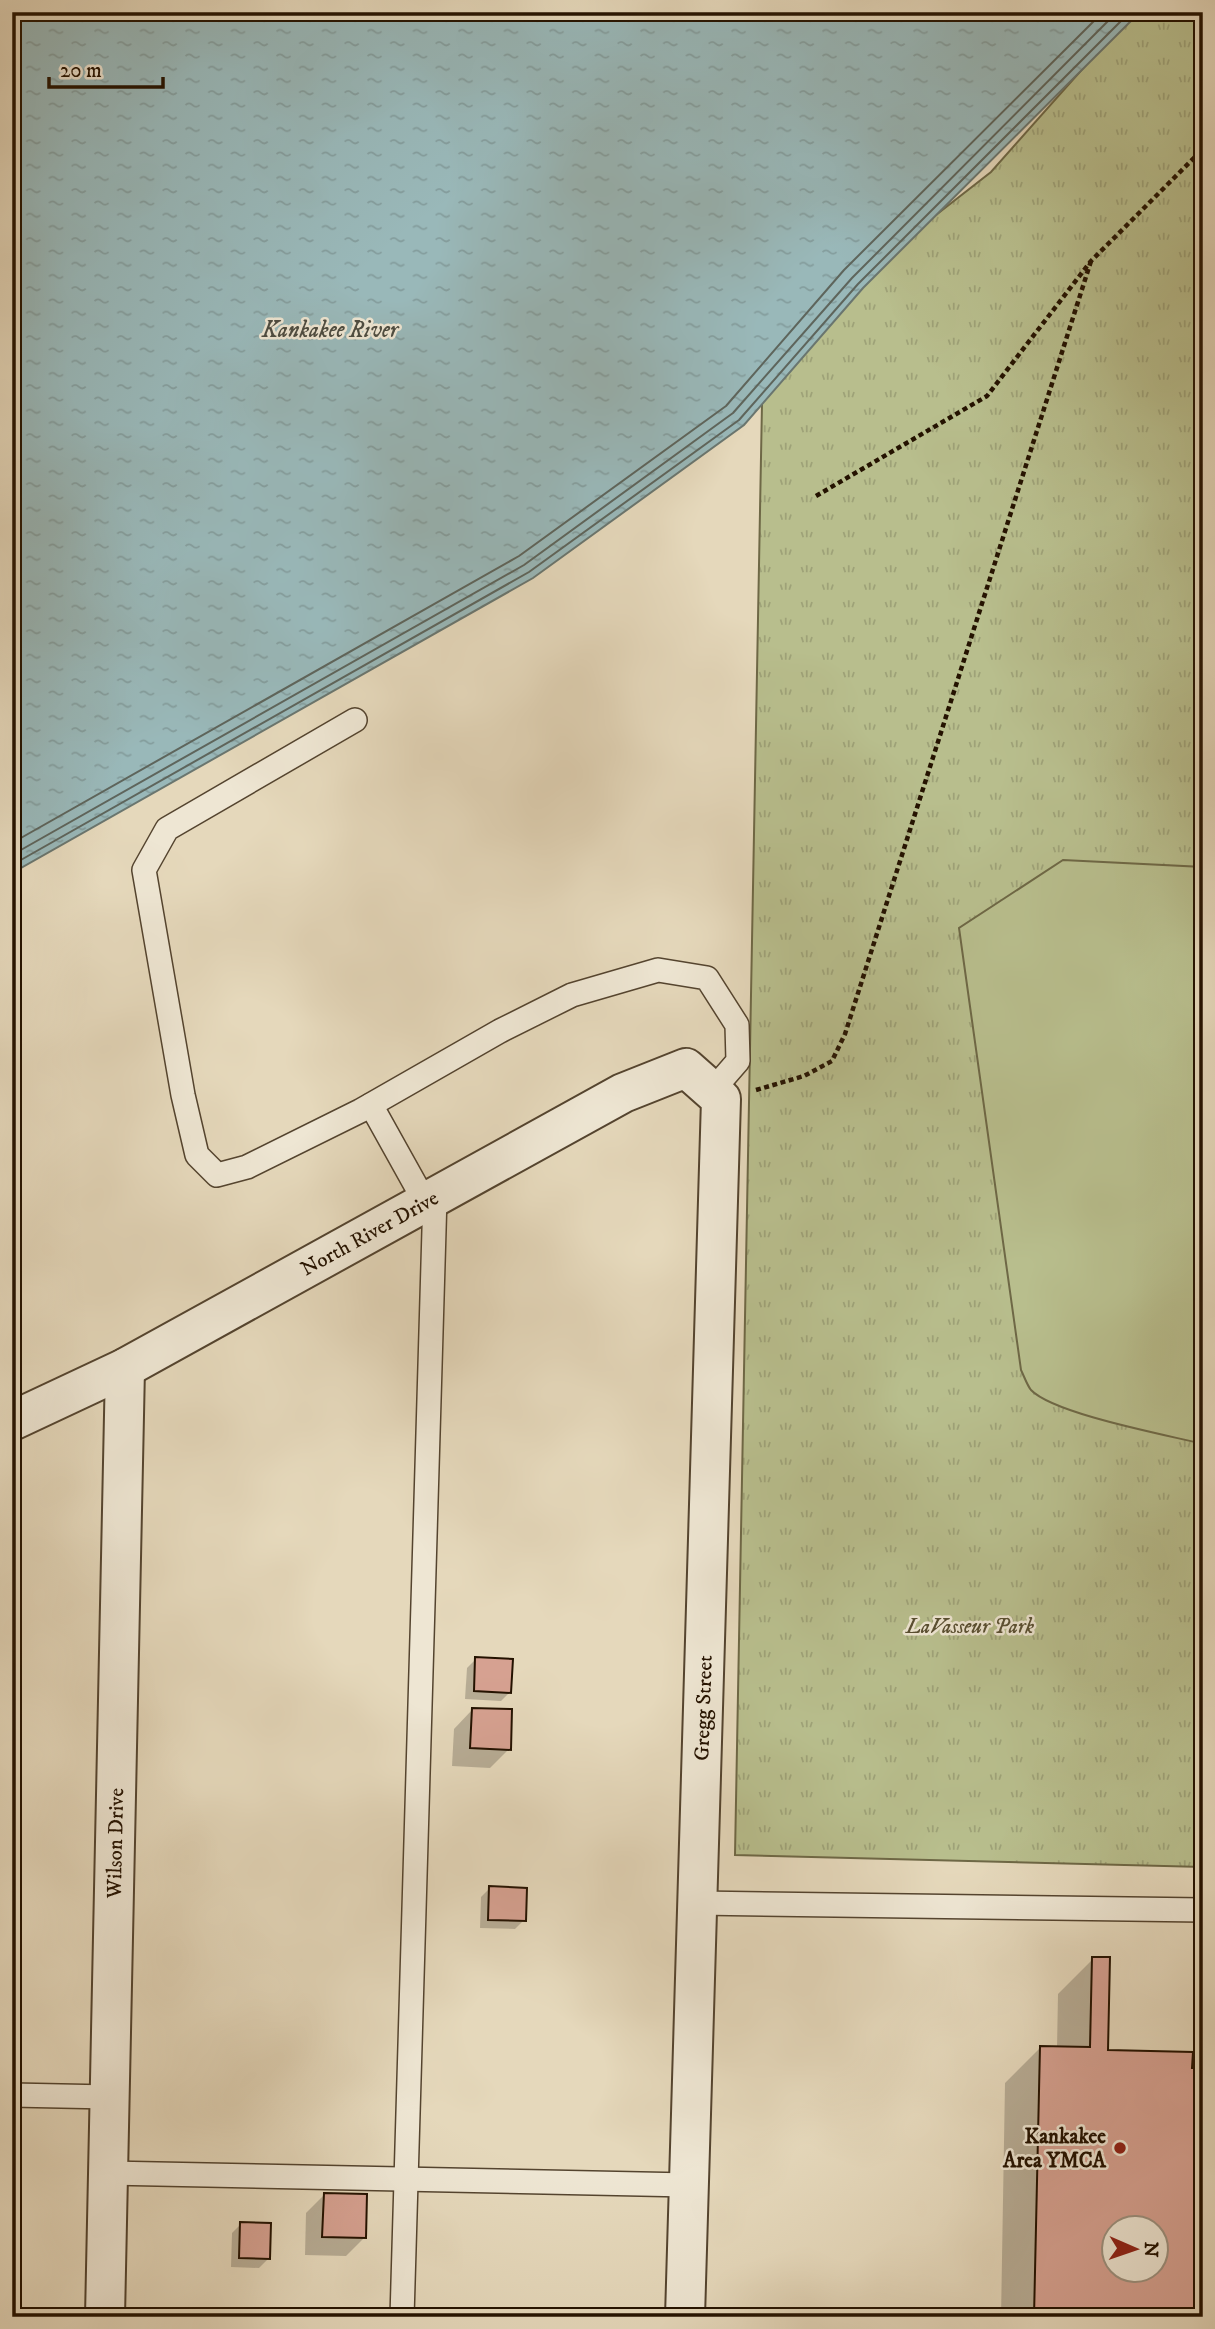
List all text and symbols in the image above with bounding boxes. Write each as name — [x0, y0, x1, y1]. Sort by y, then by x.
scale bar — [49, 46, 163, 90]
text: 20 m — [60, 58, 102, 84]
water label: Kankakee River — [261, 316, 400, 345]
street label: North River Drive — [296, 1185, 444, 1282]
park label: LaVasseur Park — [905, 1614, 1034, 1640]
street label: Gregg Street — [689, 1654, 719, 1761]
street label: Wilson Drive — [102, 1787, 130, 1900]
place label: Kankakee Area YMCA — [1002, 2124, 1107, 2174]
marker: Kankakee Area YMCA — [1112, 2140, 1128, 2156]
north arrow — [1100, 2214, 1170, 2284]
text: N — [1139, 2241, 1162, 2258]

